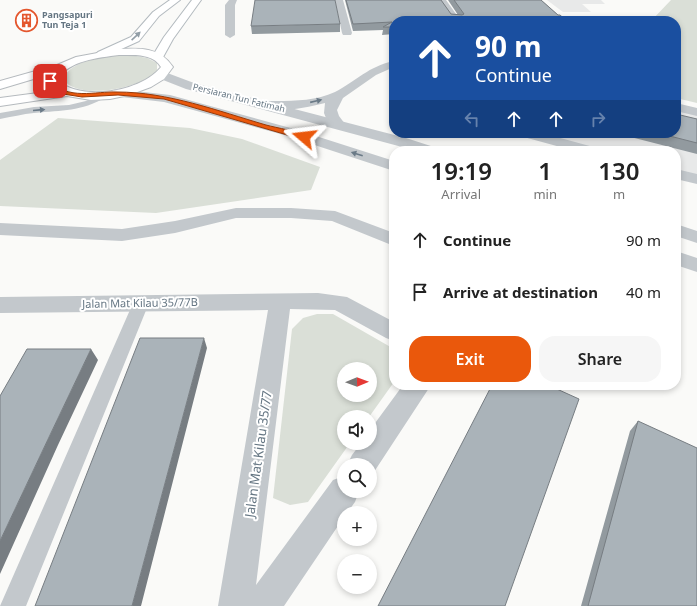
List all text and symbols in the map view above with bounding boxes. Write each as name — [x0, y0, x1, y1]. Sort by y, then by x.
building icon: Pangsapuri Tun Teja 1 — [13, 7, 39, 33]
place label: Pangsapuri Tun Teja 1 — [42, 8, 93, 31]
text: 90 m — [475, 27, 542, 65]
one-way arrow — [131, 32, 141, 41]
icon: ahead — [409, 32, 461, 84]
text: Continue — [475, 63, 552, 87]
pin — [33, 64, 67, 98]
icon: arrive — [39, 70, 61, 92]
street label: Persiaran Tun Fatimah — [192, 80, 287, 115]
one-way arrow — [310, 98, 322, 104]
one-way arrow — [33, 107, 45, 114]
icon: left — [461, 108, 483, 130]
icon: ahead — [503, 108, 525, 130]
icon: ahead — [545, 108, 567, 130]
icon: right — [587, 108, 609, 130]
position arrow — [283, 116, 325, 158]
one-way arrow — [351, 151, 363, 157]
text: 19:19 — [430, 154, 492, 187]
text: 1 — [538, 154, 552, 187]
text: 130 — [598, 154, 640, 187]
text: Arrival — [441, 185, 481, 203]
text: min — [533, 185, 557, 203]
text: m — [613, 185, 625, 203]
icon: ahead — [409, 229, 431, 251]
text: Continue — [443, 230, 511, 250]
text: 90 m — [626, 230, 661, 250]
icon: arrive — [409, 281, 431, 303]
text: Arrive at destination — [443, 282, 598, 302]
text: 40 m — [626, 282, 661, 302]
street label: Jalan Mat Kilau 35/77B — [81, 294, 198, 311]
button: Exit — [409, 336, 531, 382]
button: Share — [539, 336, 661, 382]
north arrow — [337, 362, 377, 402]
map controls — [337, 362, 377, 594]
street label: Jalan Mat Kilau 35/77 — [240, 389, 276, 521]
button: sound — [337, 410, 377, 450]
button: search — [337, 458, 377, 498]
button: + — [337, 506, 377, 546]
button: − — [337, 554, 377, 594]

